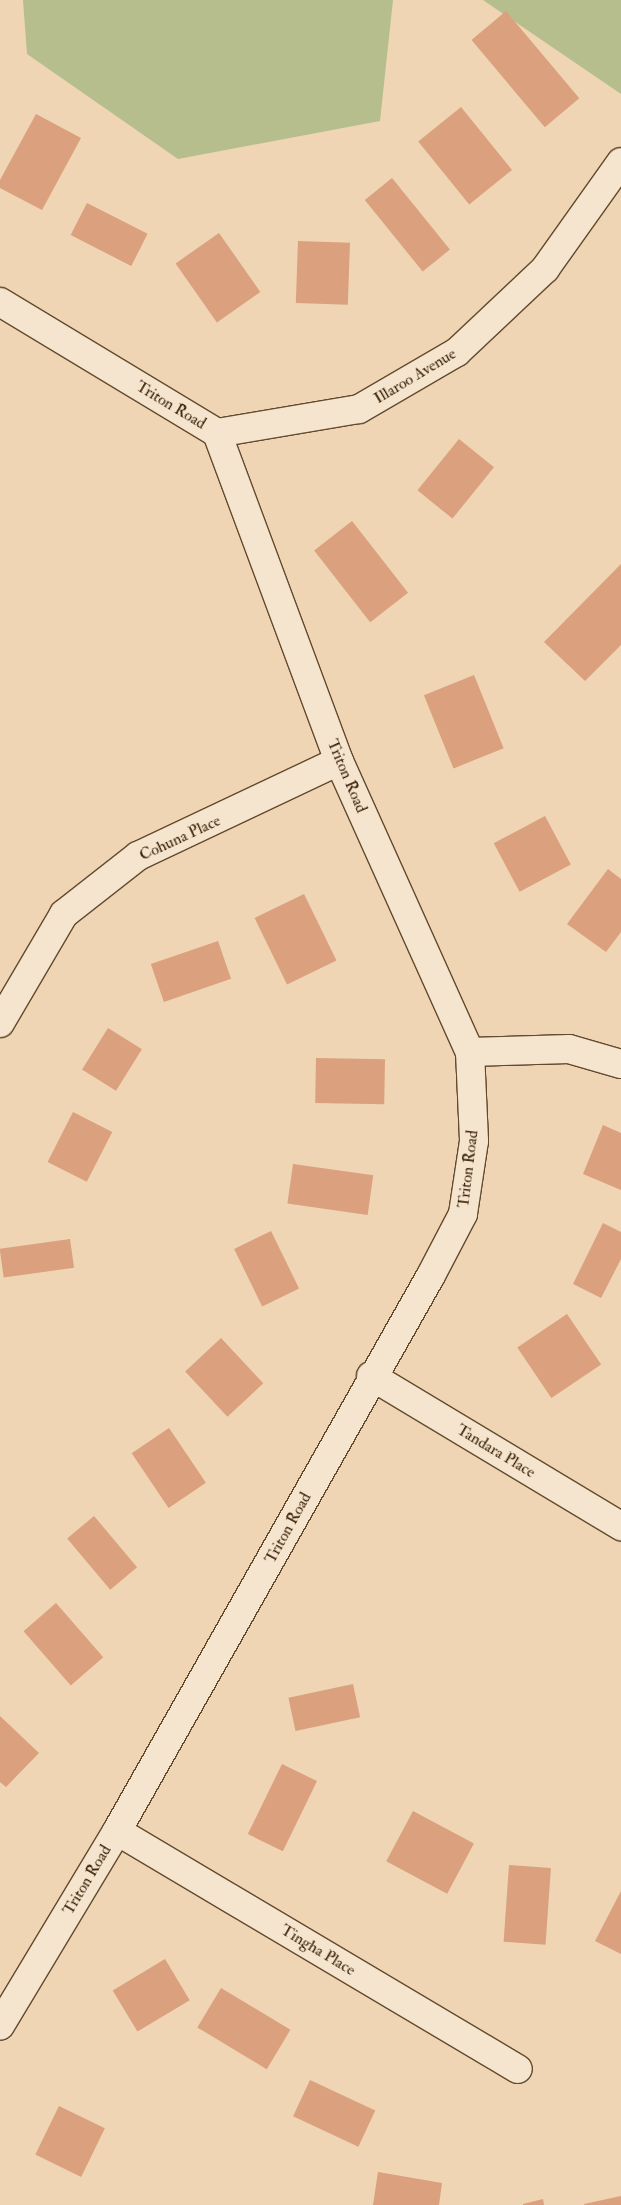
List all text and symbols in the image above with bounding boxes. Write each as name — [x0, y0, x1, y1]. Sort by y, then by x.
street label: Illaroo Avenue — [371, 344, 459, 408]
street label: Triton Road — [133, 377, 209, 433]
street label: Triton Road — [323, 736, 371, 816]
street label: Cohuna Place — [136, 811, 224, 865]
street label: Triton Road — [454, 1129, 482, 1209]
street label: Tandara Place — [453, 1420, 539, 1482]
street label: Triton Road — [261, 1489, 315, 1567]
street label: Triton Road — [59, 1842, 115, 1918]
street label: Tingha Place — [277, 1920, 359, 1980]

